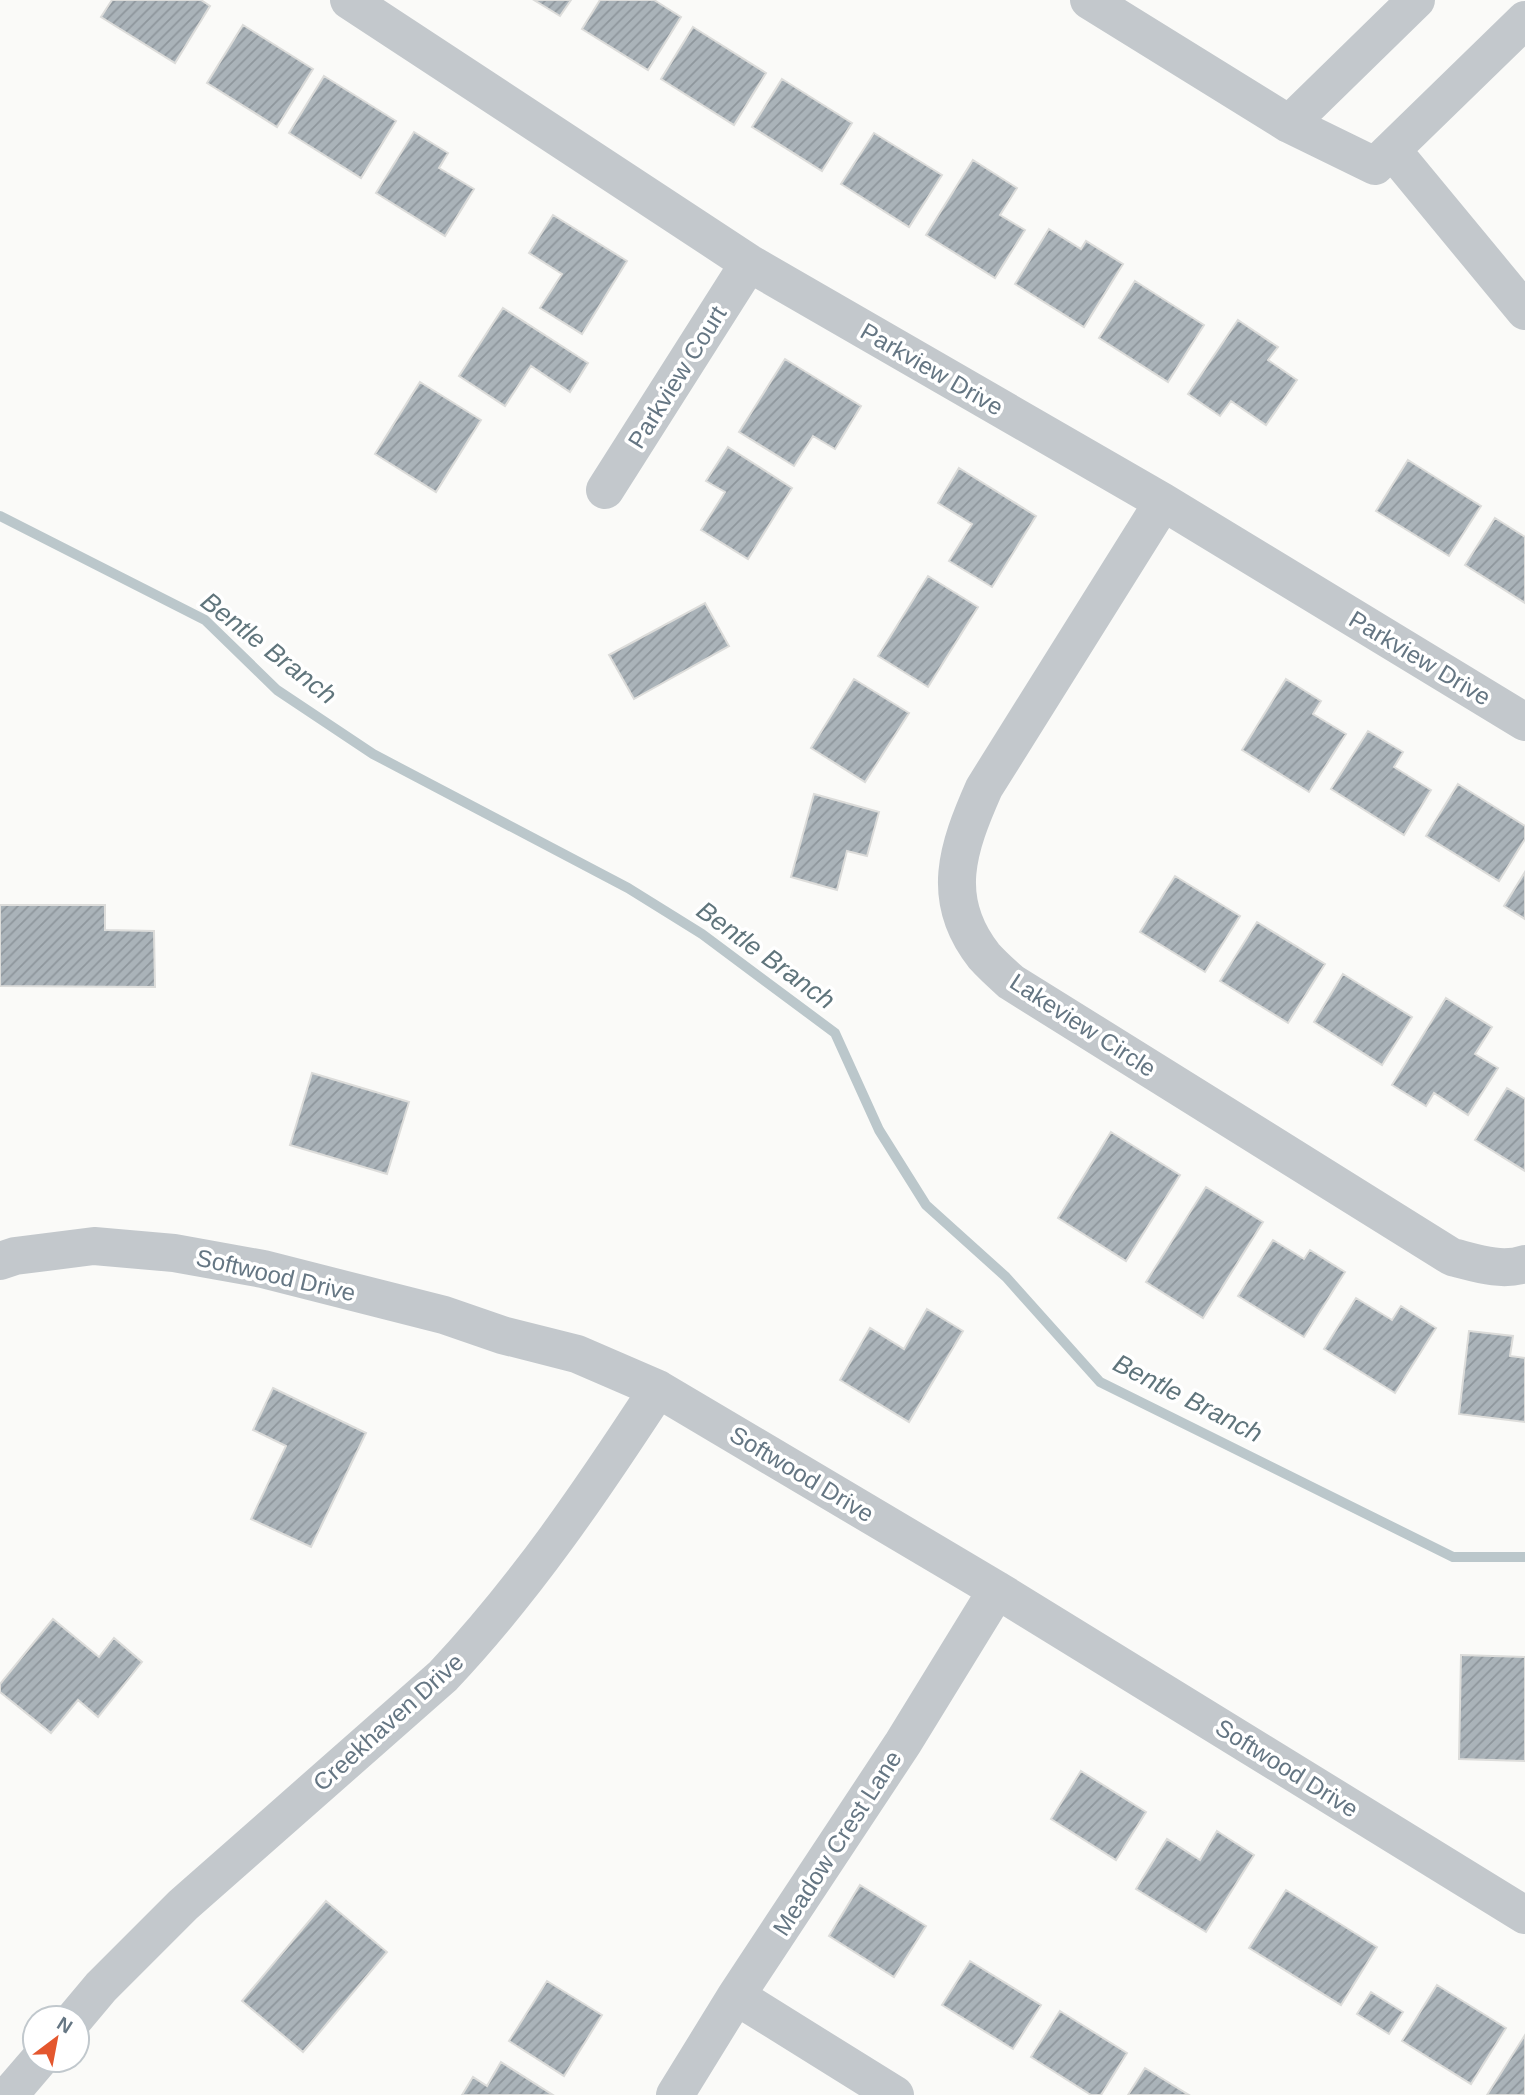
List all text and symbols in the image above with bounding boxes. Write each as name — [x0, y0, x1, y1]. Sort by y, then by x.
street label: Parkview Court — [622, 301, 732, 453]
street label: Parkview Drive — [856, 317, 1008, 421]
water label: Bentle Branch — [195, 586, 343, 710]
street label: Parkview Drive — [1344, 605, 1496, 711]
water label: Bentle Branch — [691, 895, 841, 1015]
street label: Lakeview Circle — [1005, 968, 1161, 1082]
street label: Softwood Drive — [194, 1244, 358, 1306]
water label: Bentle Branch — [1108, 1348, 1268, 1448]
street label: Softwood Drive — [725, 1421, 879, 1527]
street label: Creekhaven Drive — [308, 1648, 468, 1796]
street label: Softwood Drive — [1211, 1713, 1363, 1823]
street label: Meadow Crest Lane — [767, 1746, 907, 1940]
north arrow — [21, 2004, 91, 2074]
text: N — [53, 2012, 76, 2038]

